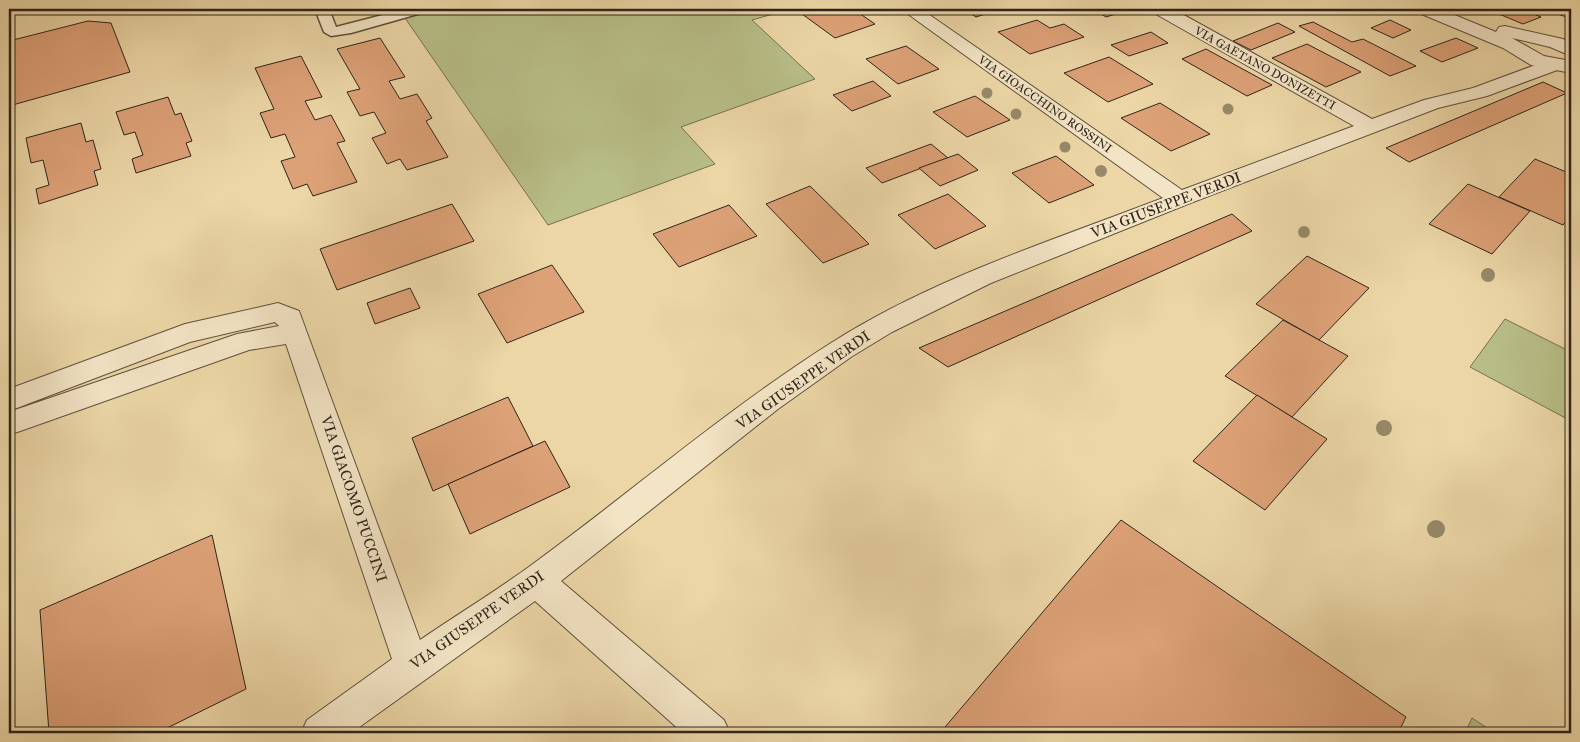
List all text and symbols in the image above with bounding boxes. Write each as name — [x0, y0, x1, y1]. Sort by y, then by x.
street label: VIA GAETANO DONIZETTI — [1191, 23, 1338, 113]
street label: VIA GIOACCHINO ROSSINI — [975, 52, 1115, 156]
street label: VIA GIUSEPPE VERDI — [1087, 168, 1244, 242]
street label: VIA GIUSEPPE VERDI — [732, 327, 874, 434]
street label: VIA GIACOMO PUCCINI — [317, 412, 391, 585]
street label: VIA GIUSEPPE VERDI — [406, 567, 548, 674]

